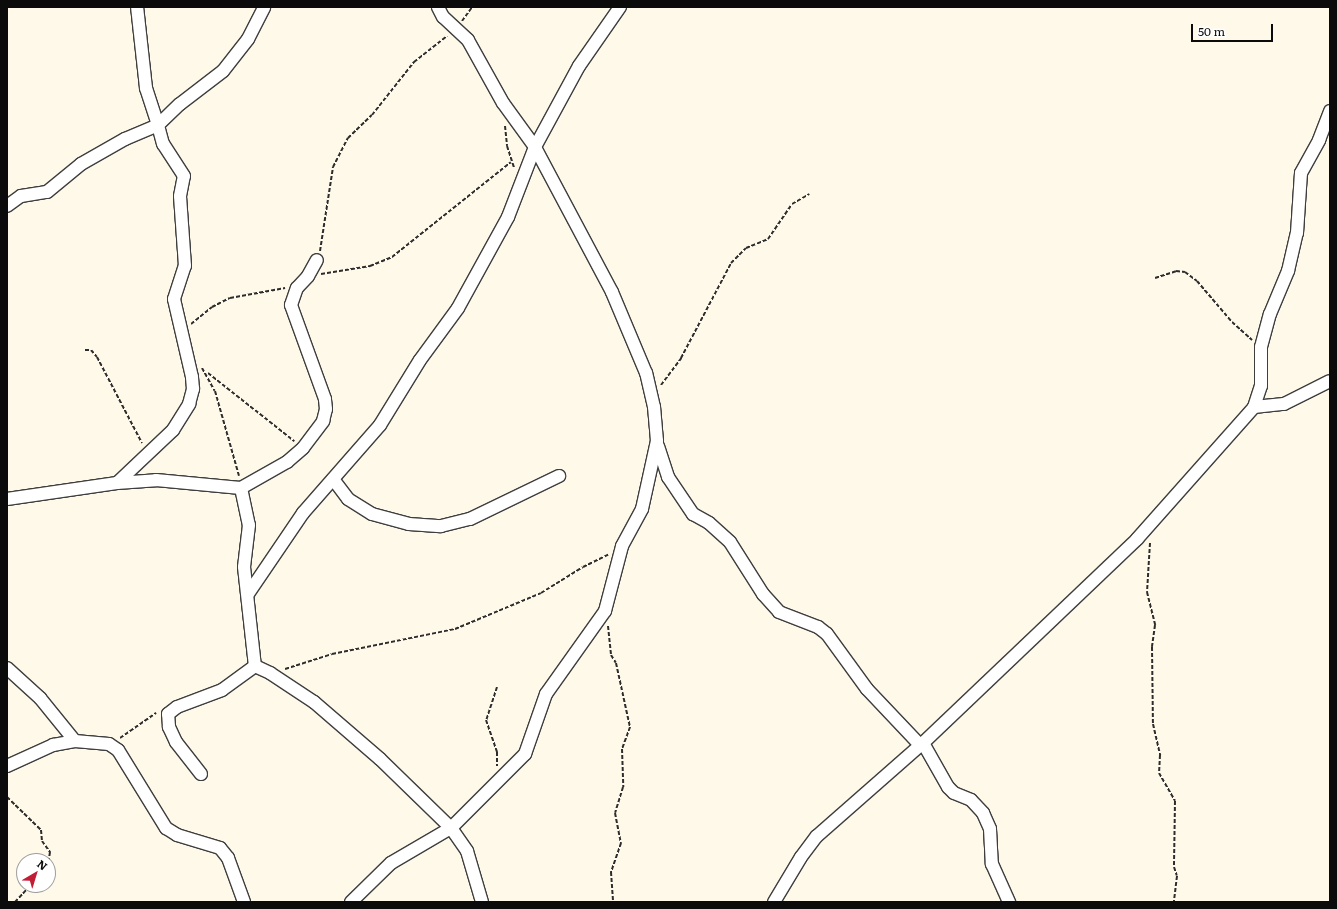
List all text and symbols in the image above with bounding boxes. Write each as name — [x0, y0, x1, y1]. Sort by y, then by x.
scale bar — [1193, 16, 1275, 42]
text: 50 m — [1198, 22, 1225, 40]
north arrow — [16, 853, 56, 893]
text: N — [34, 855, 51, 873]

